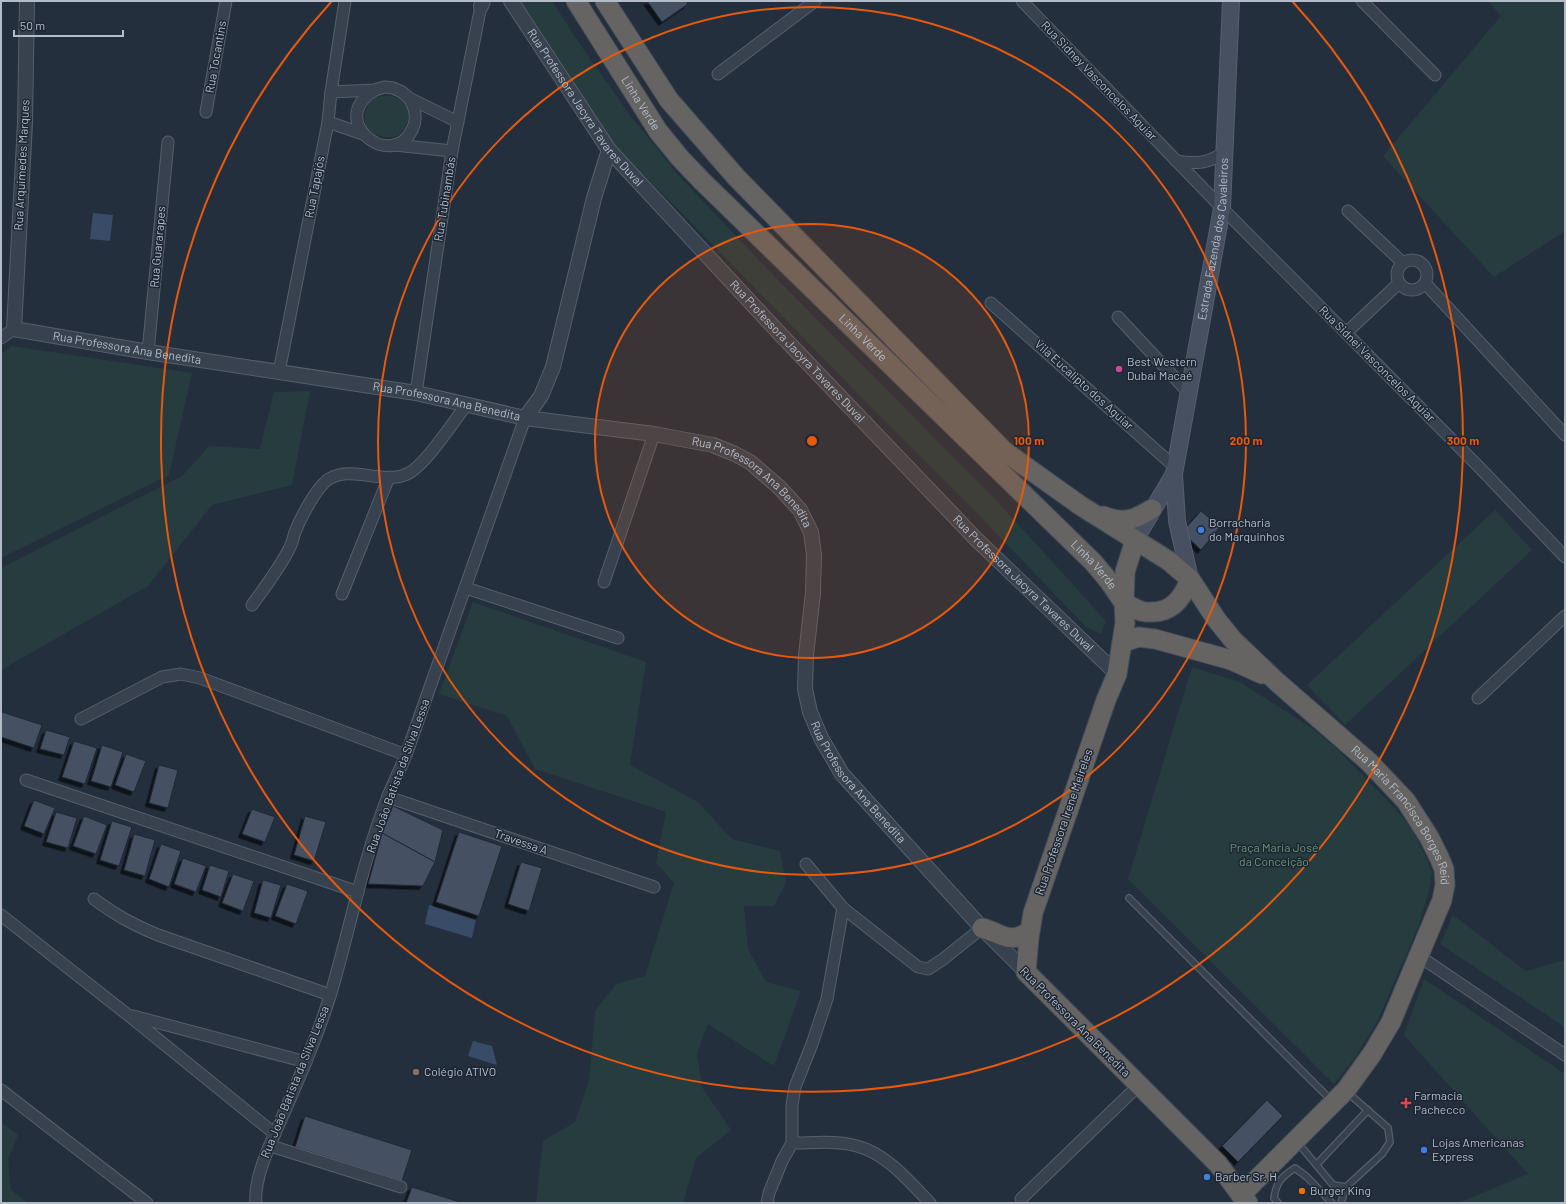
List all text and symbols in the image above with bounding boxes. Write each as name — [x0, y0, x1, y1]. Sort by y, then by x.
scale bar — [14, 12, 123, 38]
text: 50 m — [20, 18, 45, 32]
street label: Rua Sidney Vasconcelos Aguiar — [1039, 18, 1161, 143]
street label: Rua Tocantins — [202, 19, 228, 94]
street label: Rua Professora Jacyra Tavares Duval — [525, 26, 647, 188]
street label: Linha Verde — [619, 73, 664, 133]
street label: Rua Arquimedes Marques — [11, 99, 31, 231]
street label: Rua Tapajós — [301, 154, 327, 219]
street label: Rua Tubinambás — [430, 155, 458, 242]
street label: Estrada Fazenda dos Cavaleiros — [1194, 157, 1230, 321]
street label: Rua Guararapes — [146, 205, 168, 288]
street label: Rua Professora Jacyra Tavares Duval — [728, 277, 868, 425]
street label: Rua Sidnei Vasconcelos Aguiar — [1317, 302, 1439, 425]
street label: Linha Verde — [837, 311, 891, 364]
street label: Rua Professora Ana Benedita — [52, 328, 202, 366]
street label: Vila Eucalipto dos Aguiar — [1033, 336, 1137, 433]
place label: Best Western Dubai Macaé — [1127, 354, 1197, 382]
marker: Best Western Dubai Macaé — [1114, 364, 1124, 374]
street label: Rua Professora Ana Benedita — [372, 379, 522, 423]
street label: Rua Professora Ana Benedita — [691, 433, 816, 529]
text: 100 m — [1014, 433, 1044, 447]
text: 200 m — [1230, 433, 1262, 447]
text: 300 m — [1447, 433, 1479, 447]
centre of rings — [805, 434, 819, 448]
street label: Rua Professora Jacyra Tavares Duval — [951, 512, 1097, 654]
place label: Borracharia do Marquinhos — [1209, 515, 1285, 543]
marker: Borracharia do Marquinhos — [1196, 525, 1206, 535]
street label: Linha Verde — [1069, 537, 1120, 592]
street label: Rua João Batista da Silva Lessa — [363, 697, 432, 855]
street label: Rua Professora Ana Benedita — [809, 719, 909, 845]
street label: Rua Maria Francisca Borges Reid — [1349, 742, 1453, 885]
street label: Rua Professora Irene Meireles — [1031, 747, 1095, 897]
street label: Travessa A — [493, 825, 550, 857]
park label: Praça Maria José da Conceição — [1230, 840, 1318, 868]
street label: Rua Professora Ana Benedita — [1018, 963, 1134, 1079]
street label: Rua João Batista da Silva Lessa — [257, 1003, 331, 1160]
place label: Colégio ATIVO — [424, 1064, 496, 1078]
marker: Colégio ATIVO — [411, 1067, 421, 1077]
place label: Farmacia Pachecco — [1414, 1088, 1465, 1116]
marker: Farmacia Pachecco — [1401, 1098, 1411, 1108]
place label: Lojas Americanas Express — [1432, 1135, 1525, 1163]
marker: Lojas Americanas Express — [1419, 1145, 1429, 1155]
place label: Barber Sr. H — [1215, 1169, 1277, 1183]
marker: Barber Sr. H — [1202, 1172, 1212, 1182]
place label: Burger King — [1310, 1183, 1371, 1197]
marker: Burger King — [1297, 1186, 1307, 1196]

